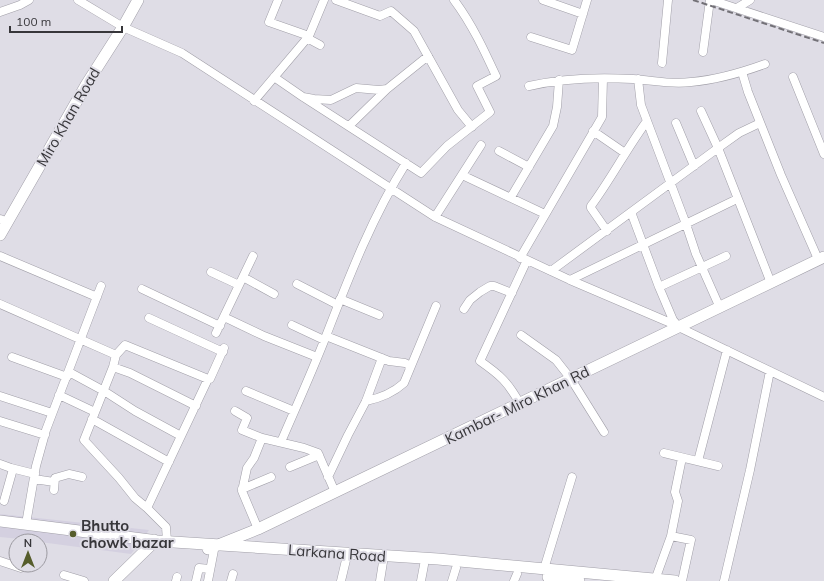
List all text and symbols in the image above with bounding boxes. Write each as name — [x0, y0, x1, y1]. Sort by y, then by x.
scale bar — [10, 8, 122, 34]
text: 100 m — [16, 14, 51, 29]
street label: Miro Khan Road — [32, 64, 104, 170]
street label: Kambar- Miro Khan Rd — [442, 362, 592, 448]
place label: Bhutto chowk bazar — [81, 516, 174, 552]
marker: Bhutto chowk bazar — [68, 529, 78, 539]
north arrow — [8, 533, 48, 573]
text: N — [24, 536, 32, 550]
street label: Larkana Road — [288, 540, 386, 566]

